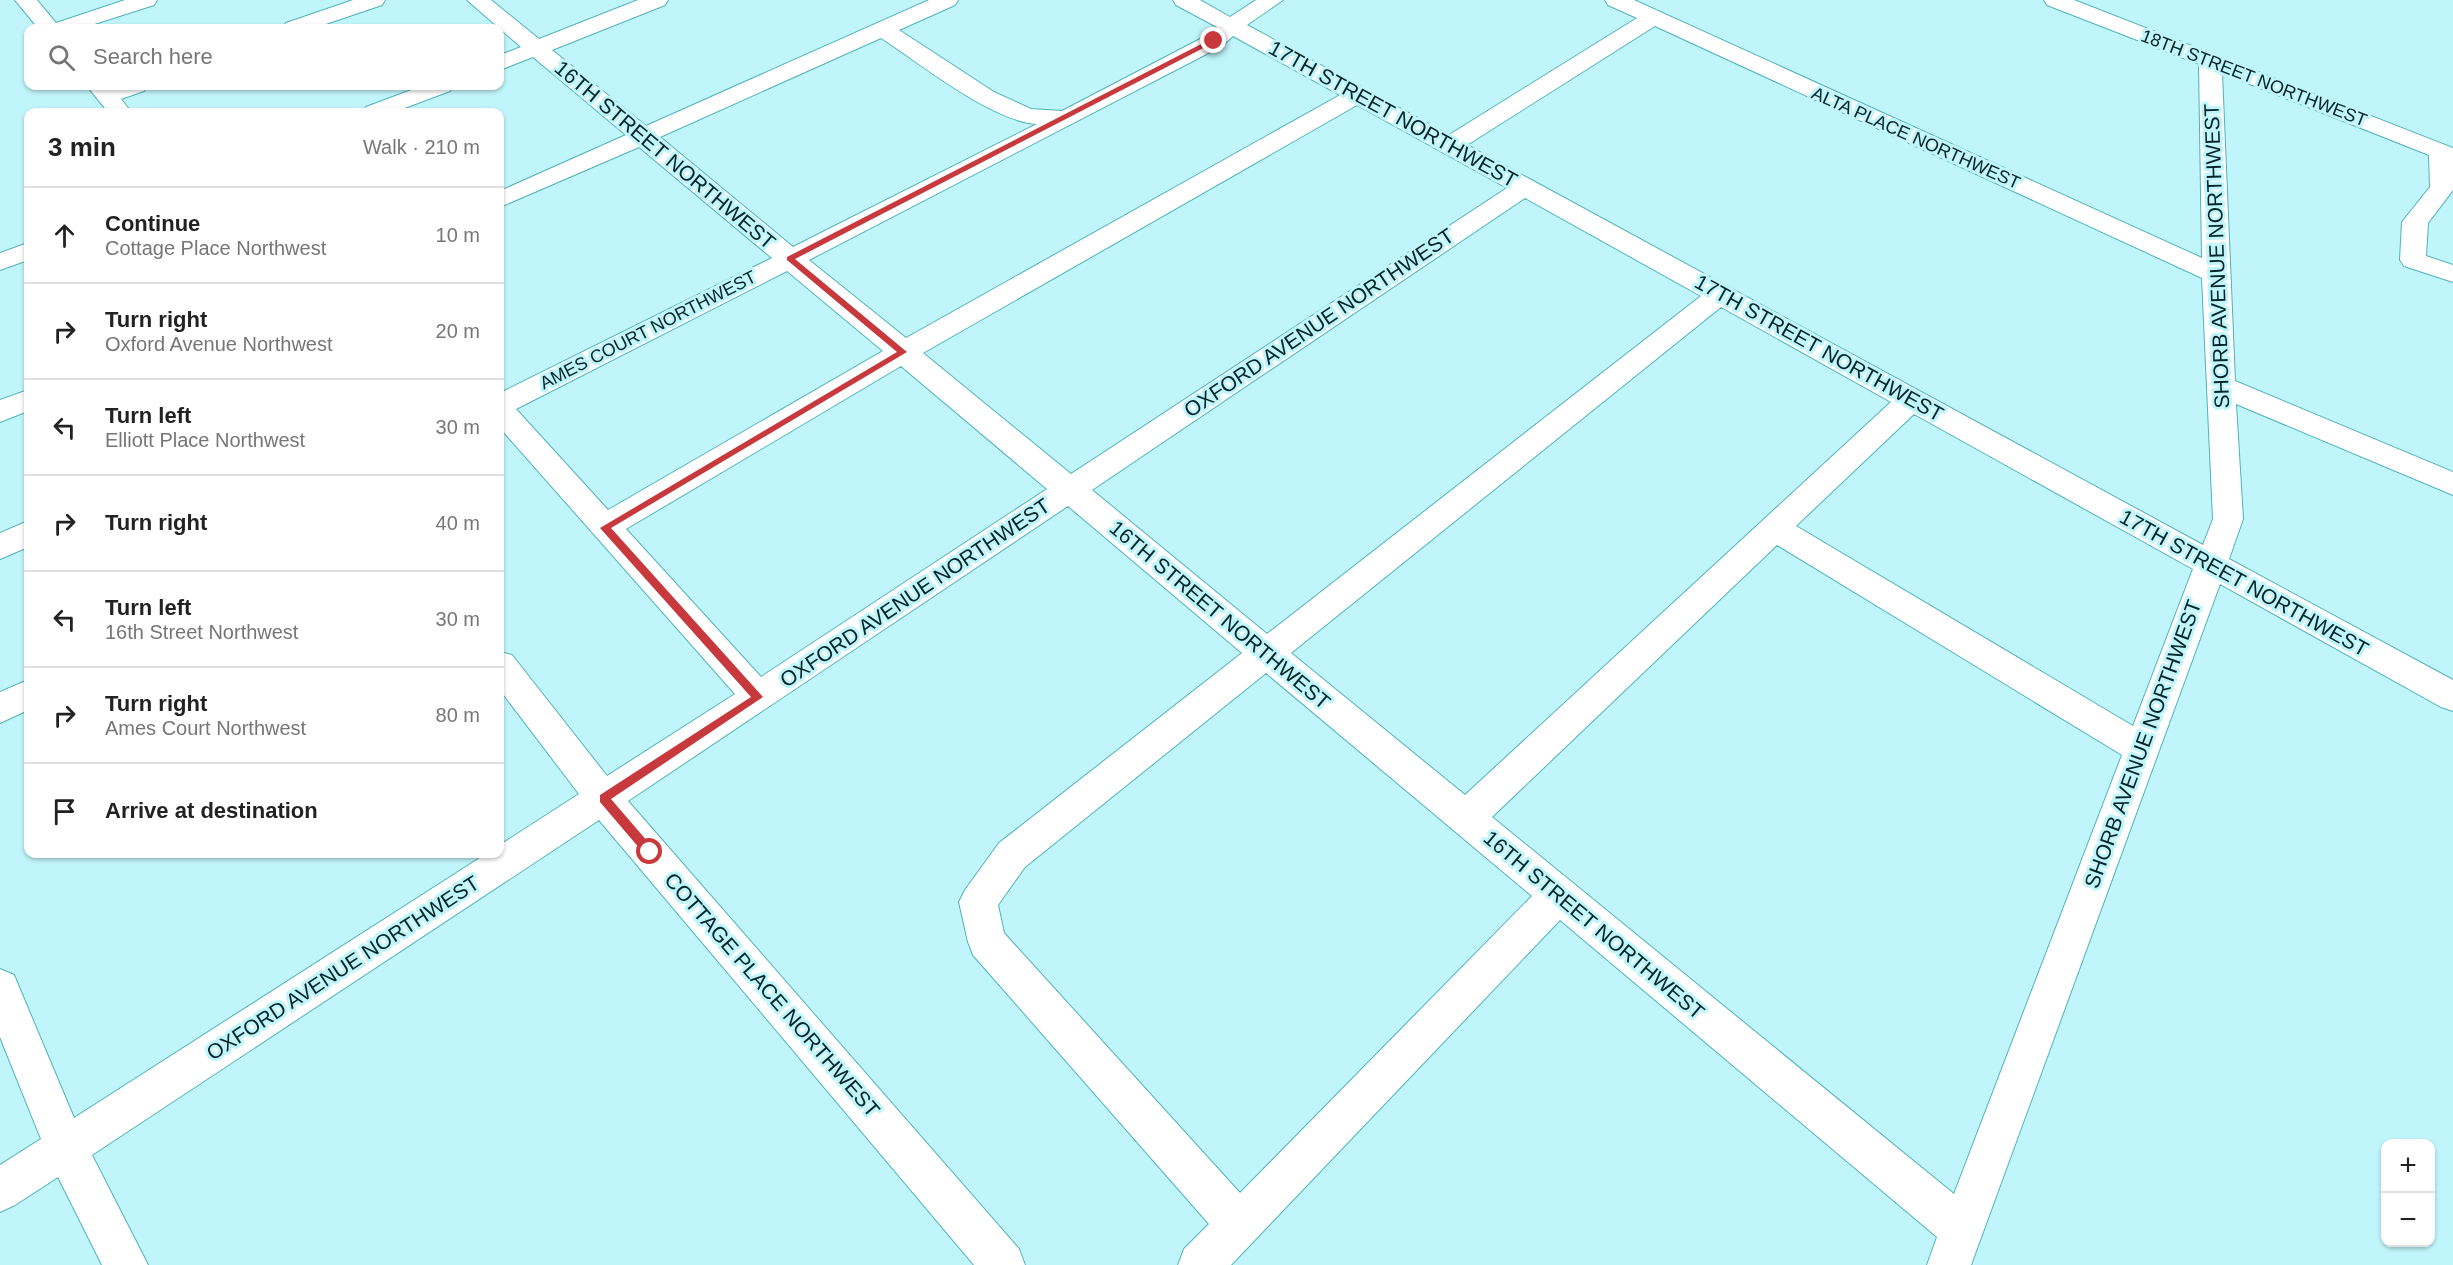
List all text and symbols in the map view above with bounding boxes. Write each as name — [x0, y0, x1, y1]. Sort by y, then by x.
search box — [24, 24, 504, 90]
street label: 18TH STREET NORTHWEST — [2138, 26, 2370, 130]
route end — [1200, 27, 1226, 53]
street label: 17TH STREET NORTHWEST — [1265, 36, 1522, 192]
icon: search — [45, 41, 78, 74]
text: Search here — [93, 44, 213, 69]
street label: 16TH STREET NORTHWEST — [551, 56, 780, 254]
street label: ALTA PLACE NORTHWEST — [1809, 83, 2023, 193]
street label: SHORB AVENUE NORTHWEST — [2200, 103, 2233, 409]
text: 3 min — [48, 132, 116, 162]
text: Walk · 210 m — [363, 136, 480, 158]
text: Continue — [105, 211, 200, 236]
icon: ahead — [48, 219, 81, 252]
street label: OXFORD AVENUE NORTHWEST — [1180, 223, 1458, 422]
text: 10 m — [436, 224, 480, 246]
text: Cottage Place Northwest — [105, 237, 326, 259]
street label: AMES COURT NORTHWEST — [537, 267, 759, 393]
street label: 17TH STREET NORTHWEST — [1691, 270, 1948, 426]
text: Turn right — [105, 307, 207, 332]
icon: right — [48, 315, 81, 348]
text: 20 m — [436, 320, 480, 342]
text: Oxford Avenue Northwest — [105, 333, 333, 355]
text: Turn left — [105, 403, 191, 428]
icon: left — [48, 411, 81, 444]
text: 30 m — [436, 416, 480, 438]
text: Elliott Place Northwest — [105, 429, 305, 451]
street label: OXFORD AVENUE NORTHWEST — [776, 493, 1054, 692]
street label: 17TH STREET NORTHWEST — [2116, 505, 2373, 661]
icon: right — [48, 507, 81, 540]
text: Turn right — [105, 510, 207, 535]
text: 40 m — [436, 512, 480, 534]
street label: 16TH STREET NORTHWEST — [1106, 516, 1335, 714]
text: Turn left — [105, 595, 191, 620]
street label: SHORB AVENUE NORTHWEST — [2080, 596, 2206, 891]
icon: left — [48, 603, 81, 636]
text: 30 m — [436, 608, 480, 630]
text: 16th Street Northwest — [105, 621, 298, 643]
text: Turn right — [105, 691, 207, 716]
icon: right — [48, 699, 81, 732]
text: 80 m — [436, 704, 480, 726]
text: Ames Court Northwest — [105, 717, 306, 739]
icon: arrive — [48, 795, 81, 828]
text: Arrive at destination — [105, 798, 318, 823]
street label: 16TH STREET NORTHWEST — [1480, 826, 1709, 1024]
route start — [636, 838, 662, 864]
street label: COTTAGE PLACE NORTHWEST — [660, 868, 885, 1121]
street label: OXFORD AVENUE NORTHWEST — [202, 871, 483, 1064]
map controls — [2381, 1139, 2435, 1247]
button: + — [2381, 1139, 2435, 1193]
button: − — [2381, 1193, 2435, 1247]

